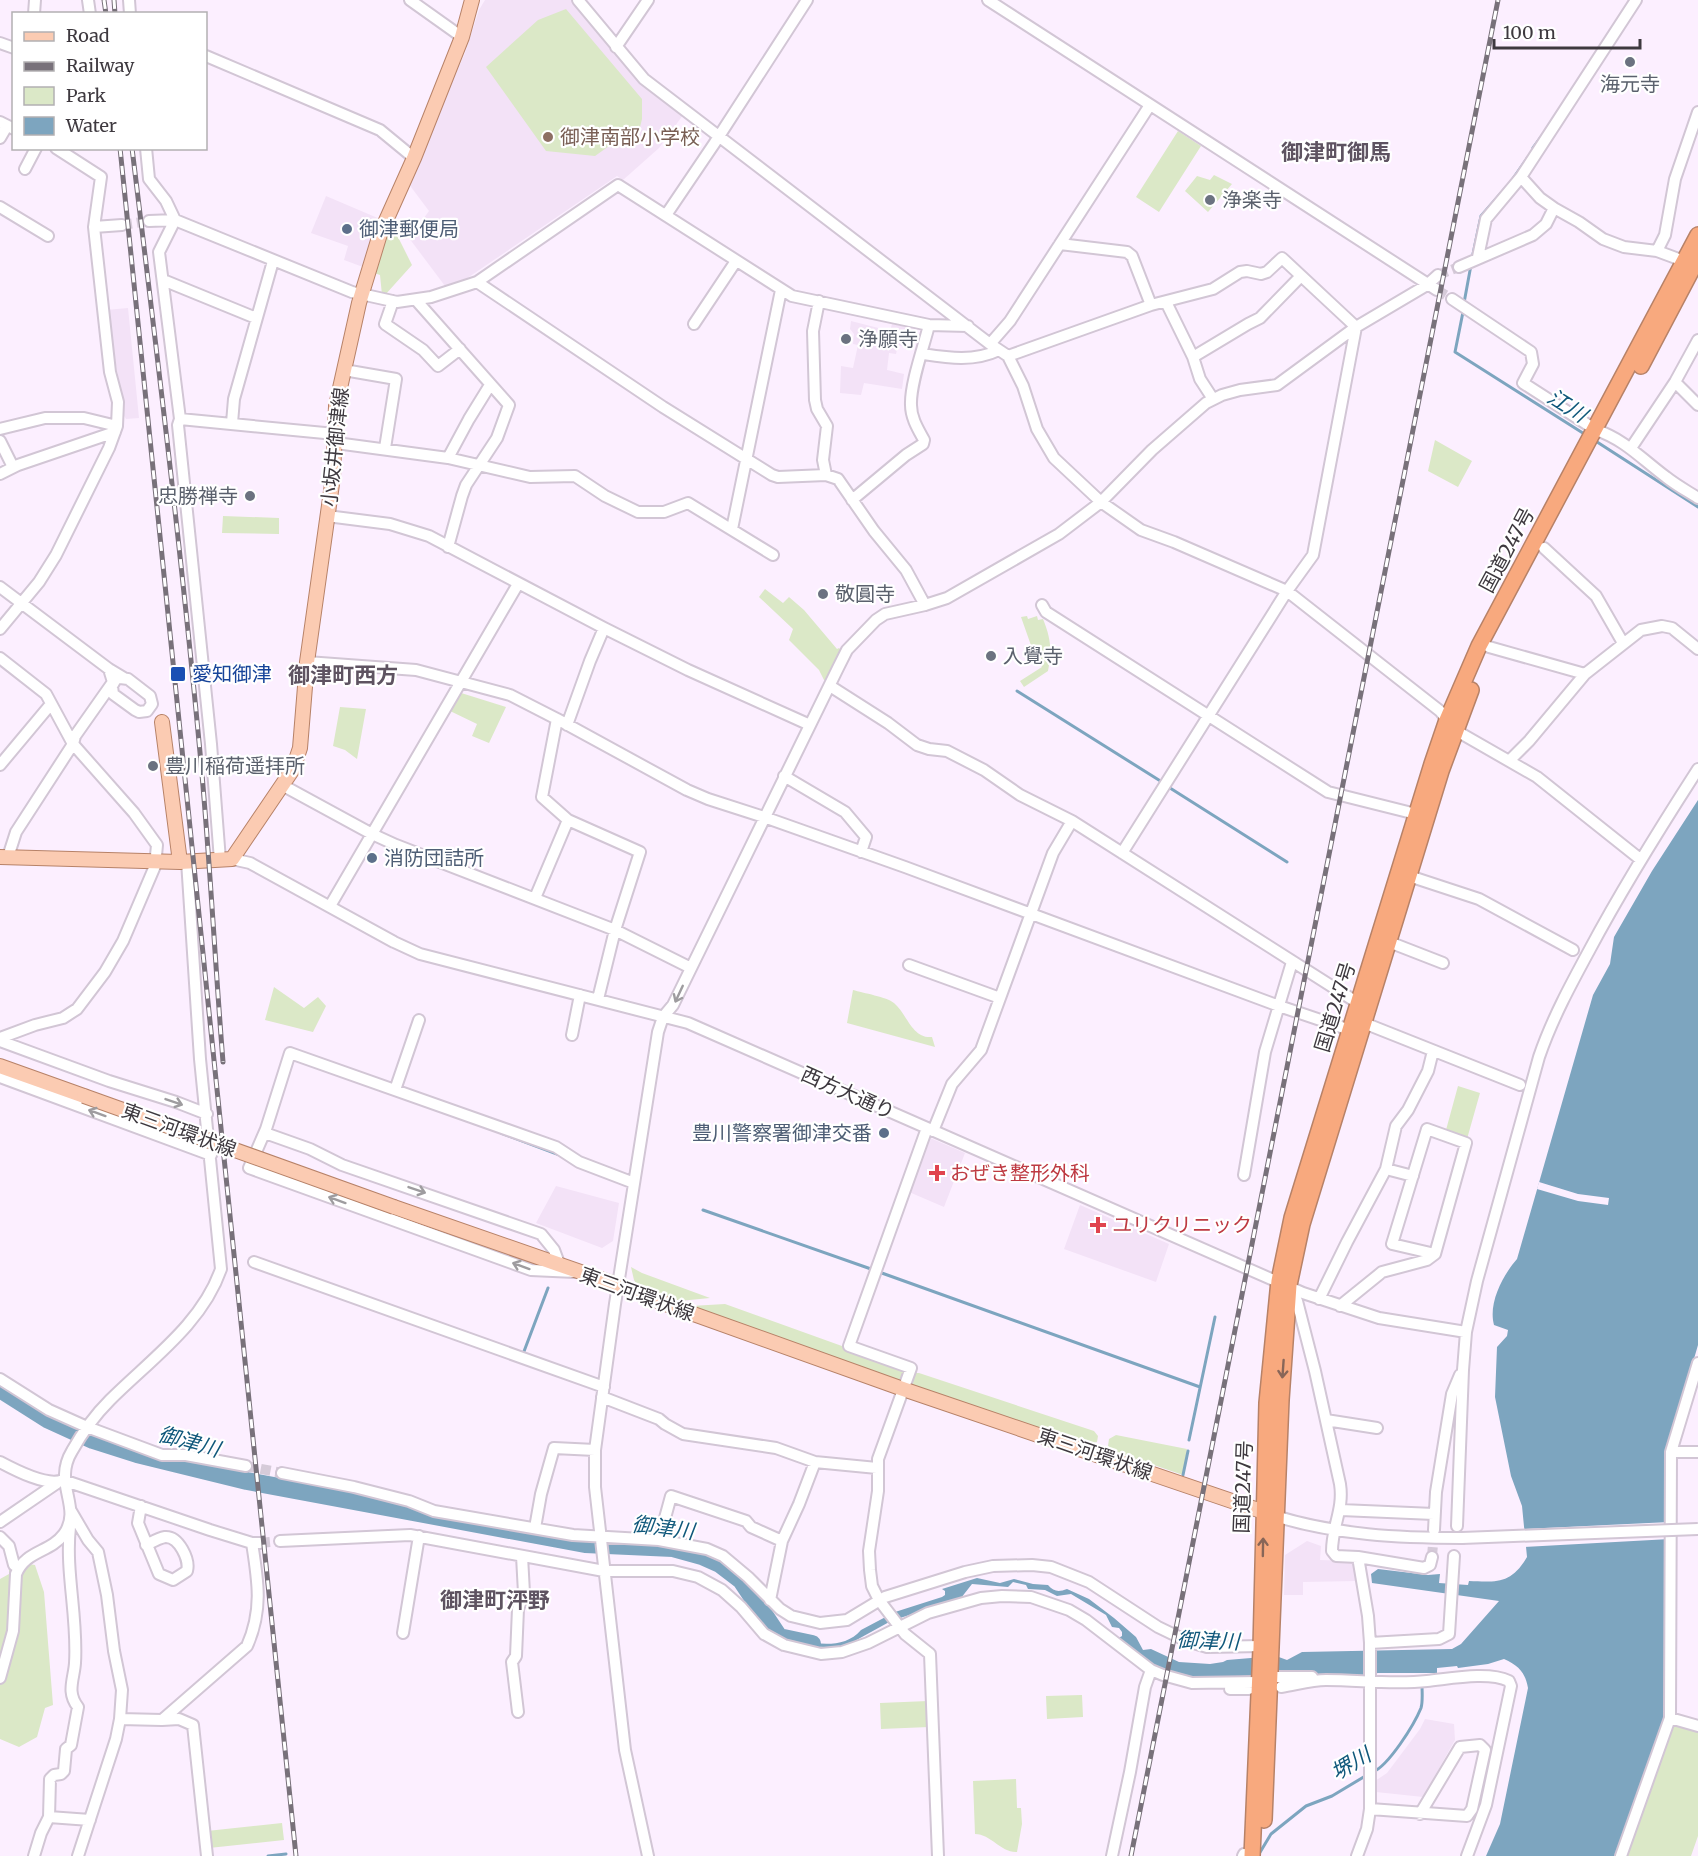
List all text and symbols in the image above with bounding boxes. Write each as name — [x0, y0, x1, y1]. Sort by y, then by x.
legend — [12, 12, 207, 150]
scale bar — [1494, 12, 1640, 50]
text: 100 m — [1503, 21, 1556, 44]
text: Road — [66, 24, 110, 47]
text: Railway — [66, 54, 135, 77]
marker: 海元寺 — [1623, 55, 1637, 69]
place label: 海元寺 — [1600, 71, 1660, 96]
text: Park — [66, 84, 107, 107]
text: Water — [65, 114, 117, 137]
place label: 御津南部小学校 — [560, 124, 700, 149]
marker: 御津南部小学校 — [541, 130, 555, 144]
district label: 御津町御馬 — [1281, 138, 1391, 166]
place label: 浄楽寺 — [1222, 187, 1282, 212]
marker: 浄楽寺 — [1203, 193, 1217, 207]
place label: 御津郵便局 — [359, 216, 459, 241]
marker: 御津郵便局 — [340, 222, 354, 236]
place label: 浄願寺 — [858, 326, 918, 351]
marker: 浄願寺 — [839, 332, 853, 346]
water label: 江川 — [1542, 383, 1594, 429]
street label: 小坂井御津線 — [316, 386, 353, 508]
place label: 忠勝禅寺 — [158, 483, 238, 508]
marker: 忠勝禅寺 — [243, 489, 257, 503]
street label: 国道247号 — [1474, 503, 1539, 597]
place label: 敬圓寺 — [835, 581, 895, 606]
marker: 敬圓寺 — [816, 587, 830, 601]
place label: 入覺寺 — [1003, 643, 1063, 668]
marker: 入覺寺 — [984, 649, 998, 663]
place label: 愛知御津 — [192, 661, 272, 686]
district label: 御津町西方 — [288, 661, 398, 689]
marker: 愛知御津 — [169, 665, 187, 683]
place label: 豊川稲荷遥拝所 — [165, 753, 305, 778]
marker: 豊川稲荷遥拝所 — [146, 759, 160, 773]
place label: 消防団詰所 — [384, 845, 484, 870]
marker: 消防団詰所 — [365, 851, 379, 865]
street label: 国道247号 — [1309, 959, 1360, 1055]
one-way arrow — [673, 984, 684, 1002]
street label: 西方大通り — [797, 1061, 899, 1124]
street label: 東三河環状線 — [119, 1097, 240, 1162]
one-way arrow — [164, 1097, 183, 1108]
one-way arrow — [88, 1107, 107, 1118]
place label: 豊川警察署御津交番 — [692, 1120, 872, 1145]
marker: 豊川警察署御津交番 — [877, 1126, 891, 1140]
place label: おぜき整形外科 — [950, 1160, 1090, 1185]
marker: おぜき整形外科 — [928, 1164, 946, 1182]
one-way arrow — [408, 1186, 426, 1197]
one-way arrow — [328, 1193, 347, 1204]
place label: ユリクリニック — [1112, 1212, 1252, 1237]
marker: ユリクリニック — [1089, 1216, 1107, 1234]
one-way arrow — [512, 1260, 530, 1271]
street label: 東三河環状線 — [577, 1261, 698, 1326]
one-way arrow — [1277, 1358, 1288, 1378]
water label: 御津川 — [155, 1420, 225, 1463]
street label: 東三河環状線 — [1034, 1422, 1156, 1485]
street label: 国道247号 — [1228, 1440, 1257, 1534]
water label: 御津川 — [630, 1510, 698, 1545]
one-way arrow — [1257, 1538, 1268, 1558]
district label: 御津町泙野 — [440, 1586, 550, 1614]
water label: 御津川 — [1176, 1626, 1242, 1655]
water label: 堺川 — [1326, 1740, 1377, 1786]

